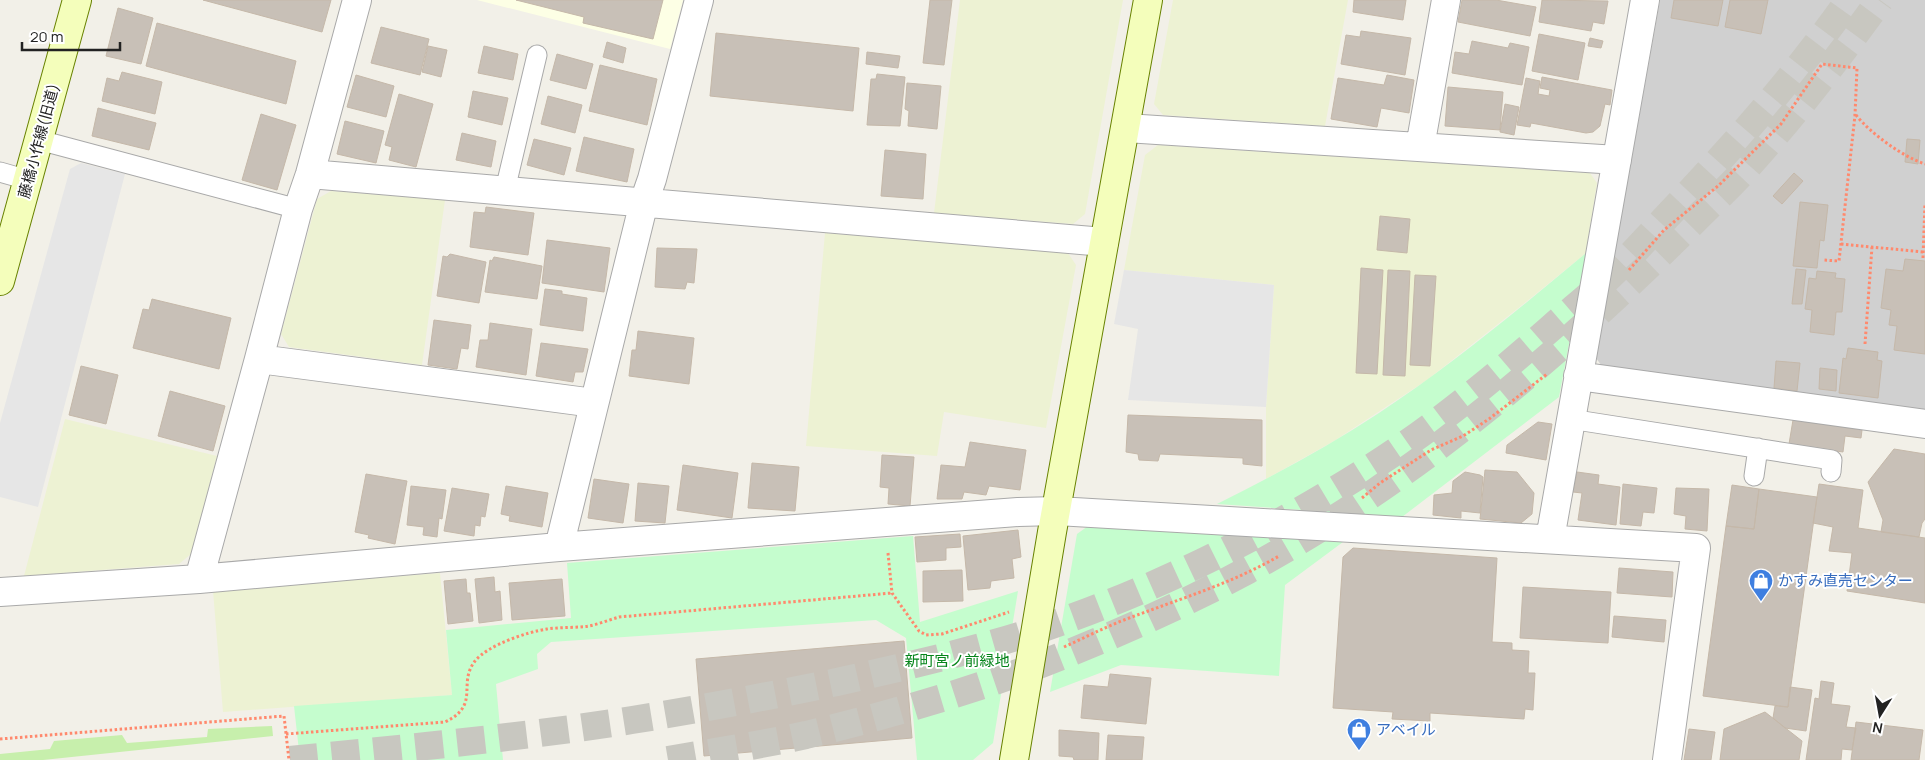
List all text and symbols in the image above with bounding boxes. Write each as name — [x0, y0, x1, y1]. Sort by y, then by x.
scale bar — [22, 20, 120, 52]
text: 20 m — [30, 26, 63, 47]
street label: 藤橋小作線(旧道) — [13, 81, 64, 200]
shop icon: かすみ直売センター — [1748, 568, 1774, 602]
place label: かすみ直売センター — [1778, 570, 1913, 591]
park label: 新町宮ノ前緑地 — [904, 650, 1010, 671]
north arrow — [1855, 690, 1905, 740]
shop icon: アベイル — [1346, 717, 1372, 751]
text: N — [1871, 718, 1884, 739]
place label: アベイル — [1376, 719, 1436, 740]

